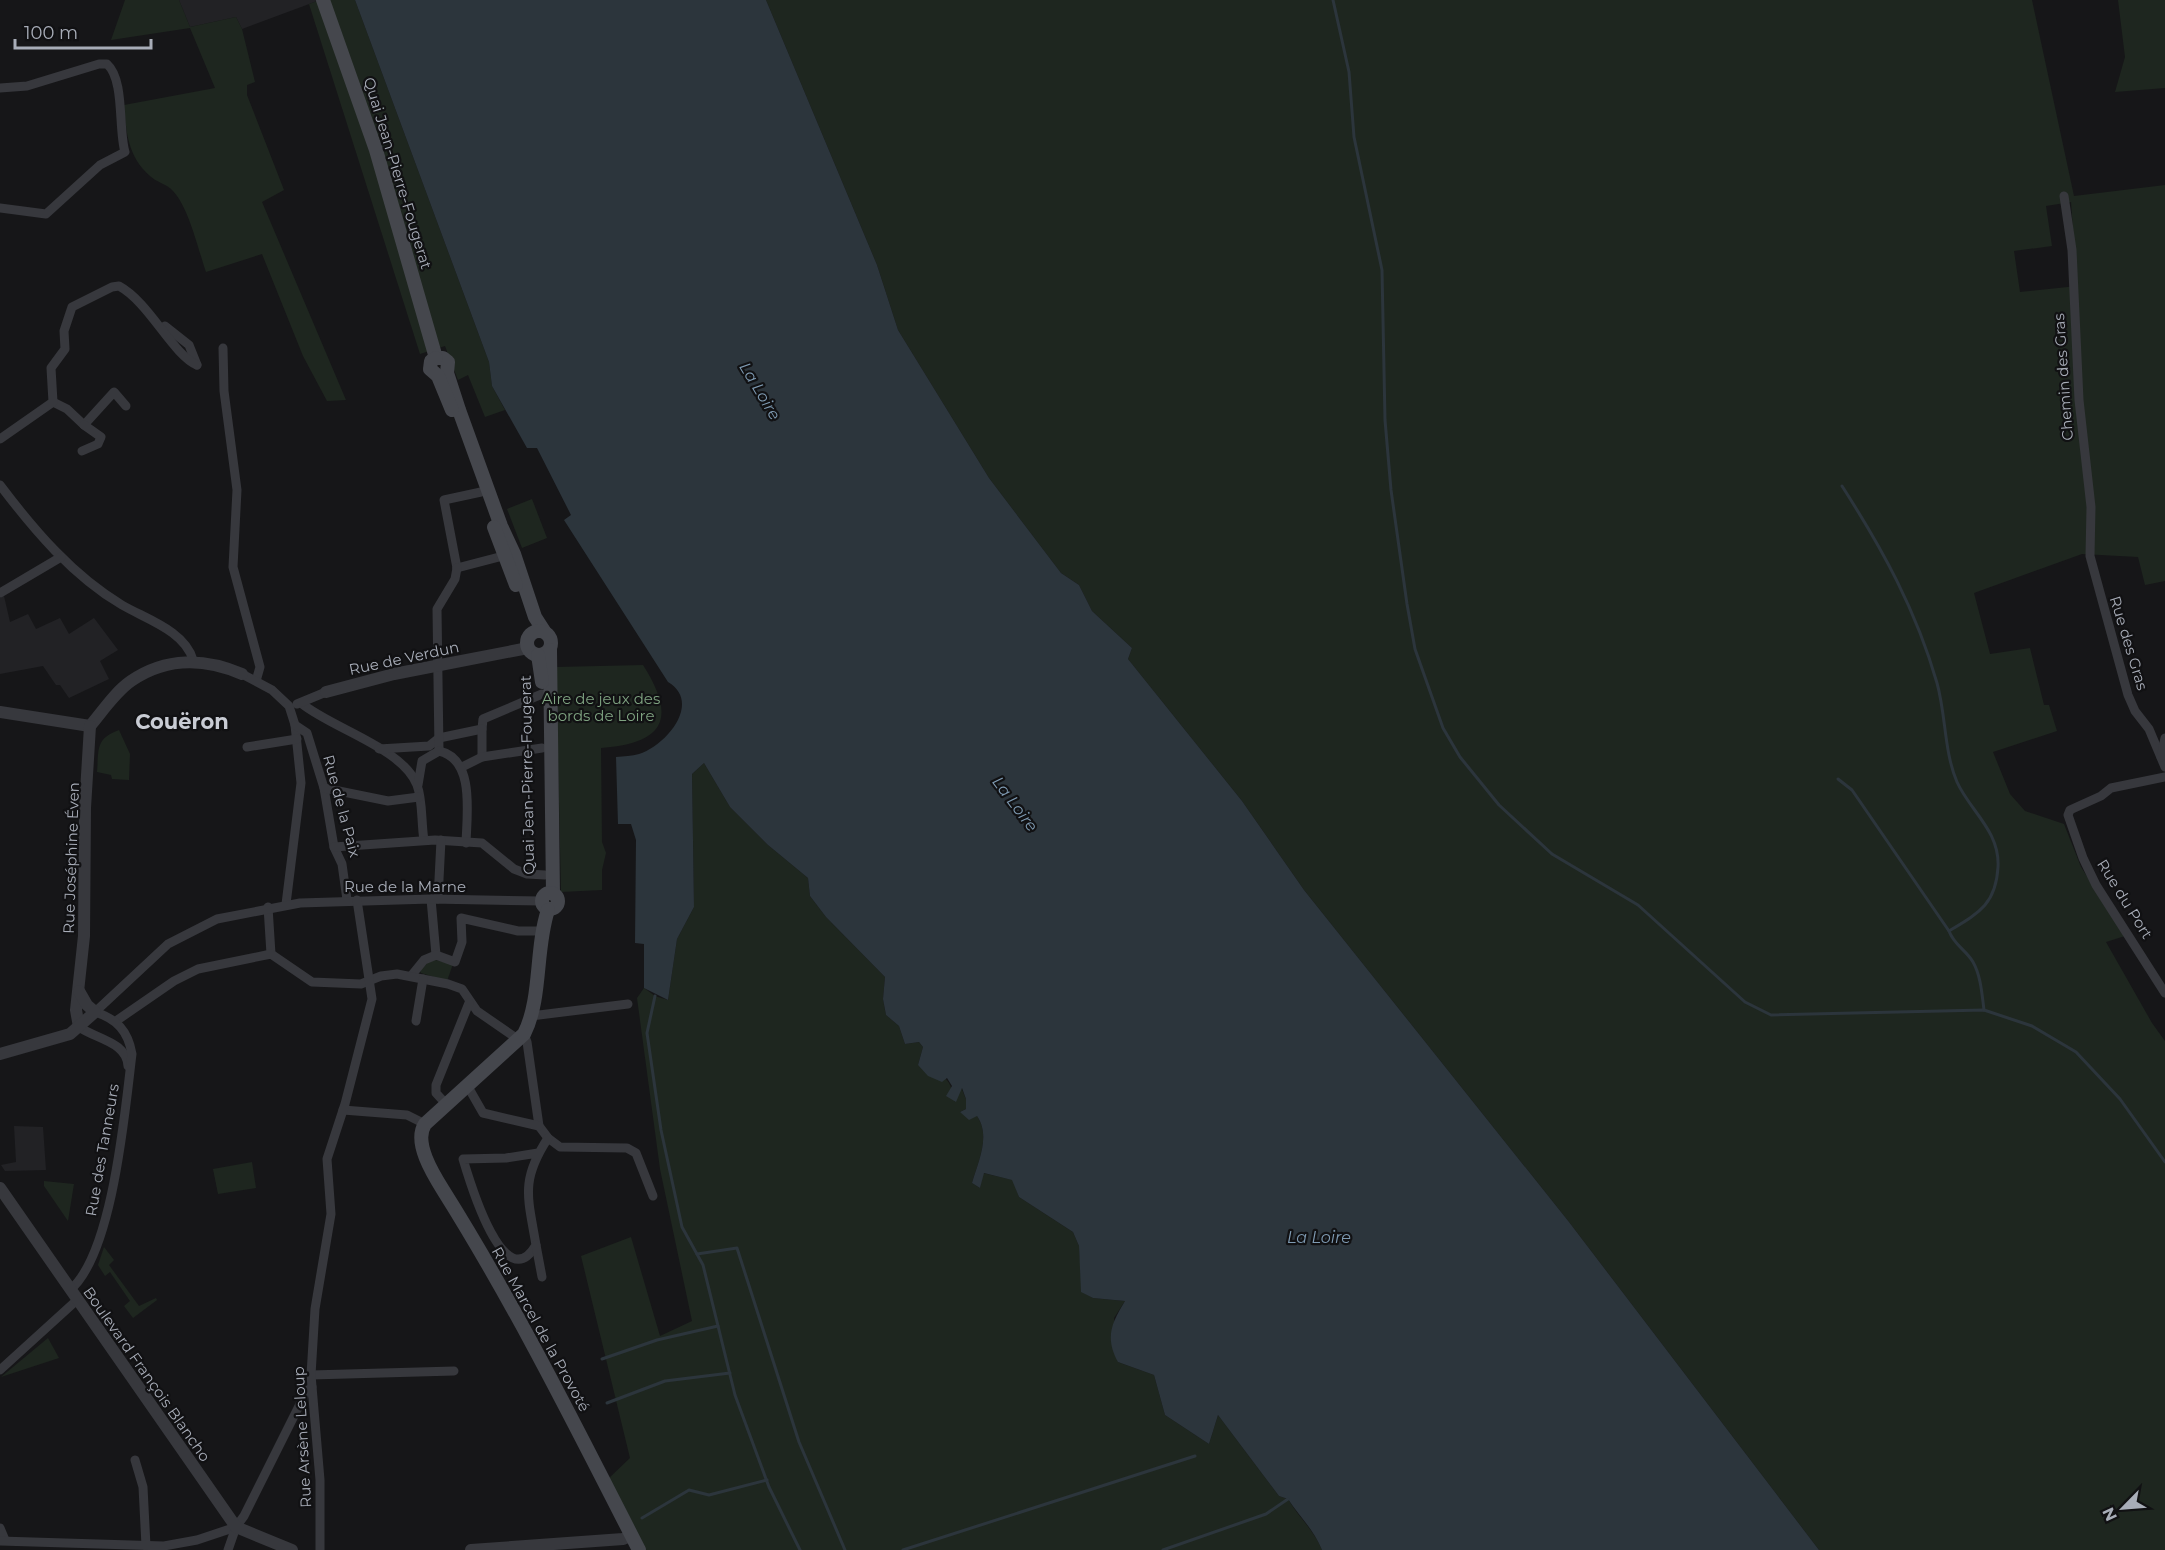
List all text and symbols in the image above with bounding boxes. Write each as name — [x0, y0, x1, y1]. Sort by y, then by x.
scale bar — [15, 12, 152, 50]
text: 100 m — [24, 22, 78, 44]
street label: Quai Jean-Pierre-Fougerat — [360, 75, 436, 271]
street label: Chemin des Gras — [2049, 313, 2077, 441]
water label: La Loire — [735, 359, 785, 423]
street label: Rue des Gras — [2106, 594, 2152, 692]
street label: Rue de Verdun — [347, 637, 461, 679]
street label: Quai Jean-Pierre-Fougerat — [516, 675, 538, 875]
park label: Aire de jeux des bords de Loire — [542, 689, 660, 725]
district label: Couëron — [135, 709, 229, 734]
street label: Rue de la Paix — [319, 753, 365, 859]
water label: La Loire — [988, 773, 1042, 835]
street label: Rue Joséphine Éven — [59, 782, 83, 934]
street label: Rue du Port — [2093, 856, 2157, 942]
street label: Rue de la Marne — [344, 877, 466, 896]
street label: Rue des Tanneurs — [81, 1082, 123, 1218]
water label: La Loire — [1287, 1228, 1351, 1247]
street label: Rue Marcel de la Provoté — [488, 1243, 594, 1415]
street label: Boulevard François Blancho — [79, 1283, 215, 1465]
street label: Rue Arsène Leloup — [289, 1366, 315, 1508]
north arrow — [2093, 1478, 2153, 1538]
text: N — [2099, 1504, 2121, 1524]

